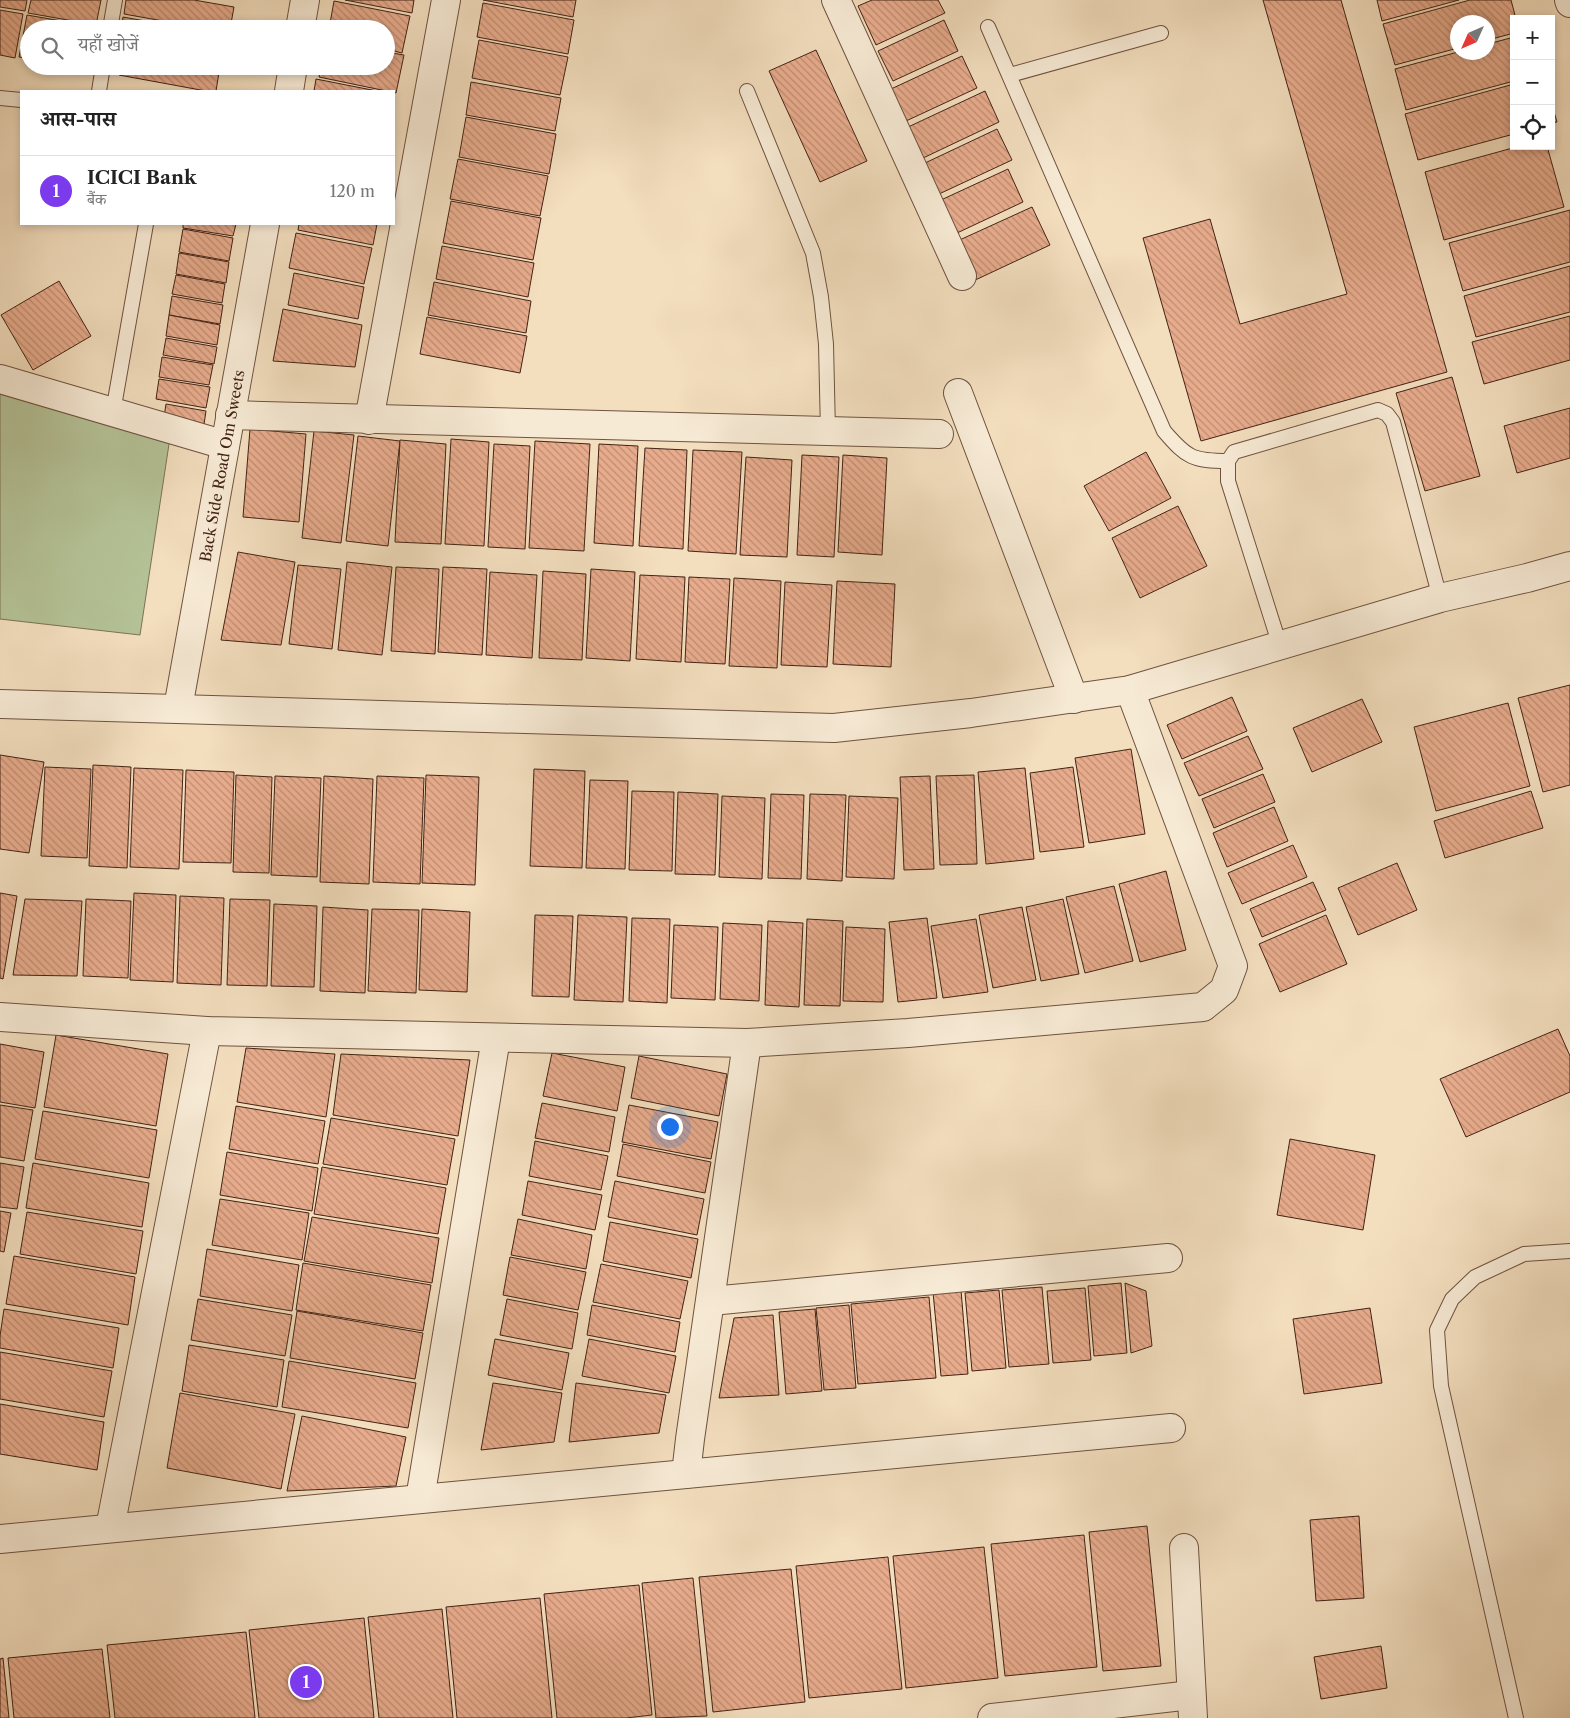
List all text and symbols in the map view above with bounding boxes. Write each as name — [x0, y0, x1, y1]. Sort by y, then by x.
north arrow — [1450, 15, 1495, 60]
map controls — [1510, 15, 1555, 150]
button: + — [1510, 15, 1555, 60]
search box — [20, 20, 395, 75]
text: यहाँ खोजें — [78, 33, 139, 56]
icon: search — [38, 34, 66, 62]
button: − — [1510, 60, 1555, 105]
button: locate — [1510, 105, 1555, 150]
text: आस-पास — [40, 106, 116, 131]
text: ICICI Bank — [87, 166, 197, 189]
text: 1 — [52, 181, 60, 201]
text: 120 m — [330, 181, 375, 201]
text: बैंक — [87, 189, 107, 209]
street label: Back Side Road Om Sweets — [195, 368, 248, 563]
your location — [657, 1114, 683, 1140]
pin: 1 — [290, 1663, 322, 1701]

